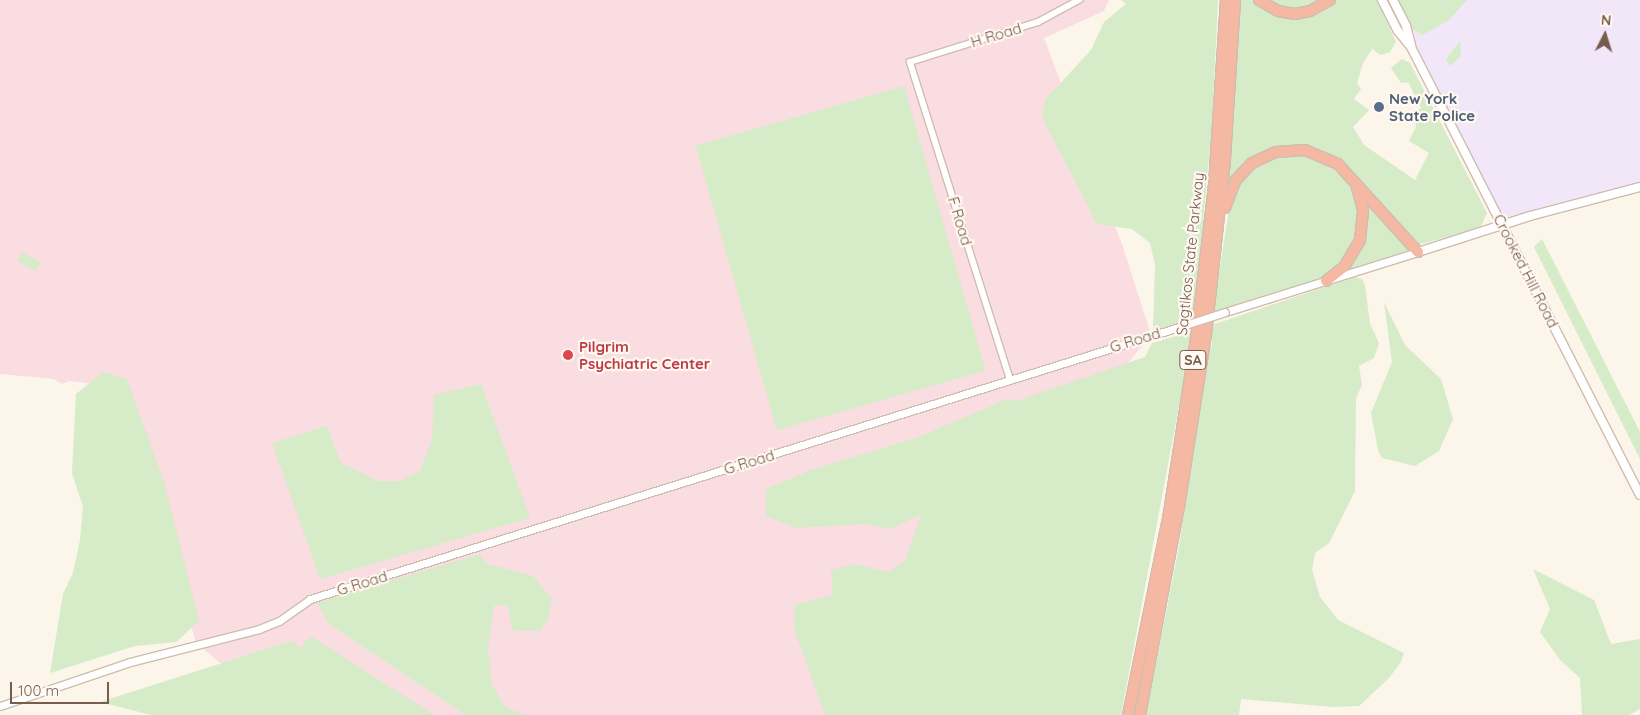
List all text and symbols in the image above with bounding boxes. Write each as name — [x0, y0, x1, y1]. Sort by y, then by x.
north arrow — [1580, 10, 1630, 60]
text: N — [1600, 11, 1612, 29]
street label: H Road — [968, 19, 1024, 51]
place label: New York State Police — [1389, 89, 1475, 124]
marker: New York State Police — [1373, 101, 1385, 113]
street label: Sagtikos State Parkway — [1172, 172, 1208, 336]
street label: F Road — [944, 195, 976, 247]
street label: Crooked Hill Road — [1490, 211, 1562, 331]
street label: G Road — [1108, 324, 1162, 356]
place label: Pilgrim Psychiatric Center — [579, 337, 710, 372]
marker: Pilgrim Psychiatric Center — [561, 348, 575, 362]
road number: SA — [1179, 348, 1207, 372]
street label: G Road — [722, 446, 776, 478]
street label: G Road — [335, 567, 389, 599]
scale bar — [12, 672, 111, 704]
text: 100 m — [18, 681, 59, 700]

